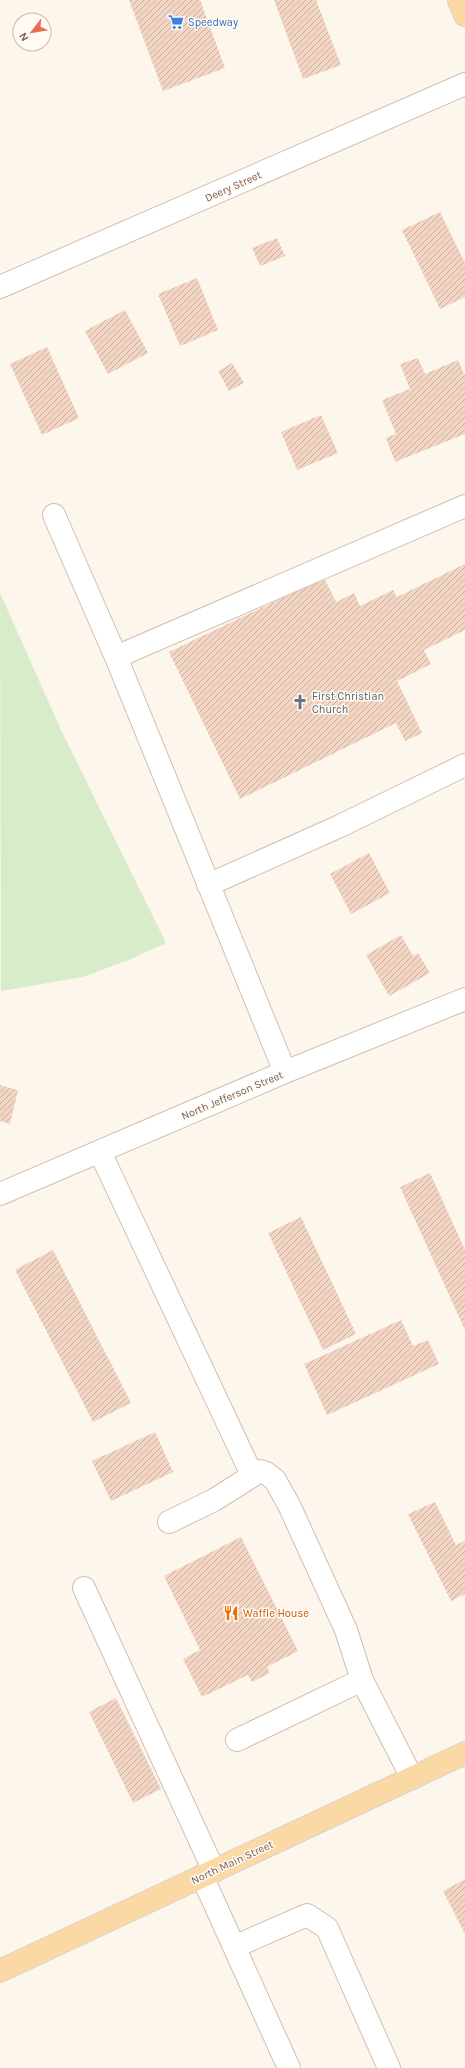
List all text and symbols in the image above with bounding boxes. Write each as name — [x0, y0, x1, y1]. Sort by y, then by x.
north arrow — [12, 12, 52, 52]
supermarket icon: Speedway — [167, 13, 185, 31]
place label: Speedway — [188, 16, 238, 29]
text: N — [16, 30, 31, 44]
street label: Deery Street — [203, 168, 263, 205]
place label: First Christian Church — [312, 690, 384, 716]
church icon: First Christian Church — [291, 693, 309, 711]
street label: North Jefferson Street — [179, 1068, 285, 1123]
restaurant icon: Waffle House — [222, 1604, 240, 1622]
place label: Waffle House — [243, 1607, 309, 1620]
street label: North Main Street — [189, 1838, 275, 1887]

